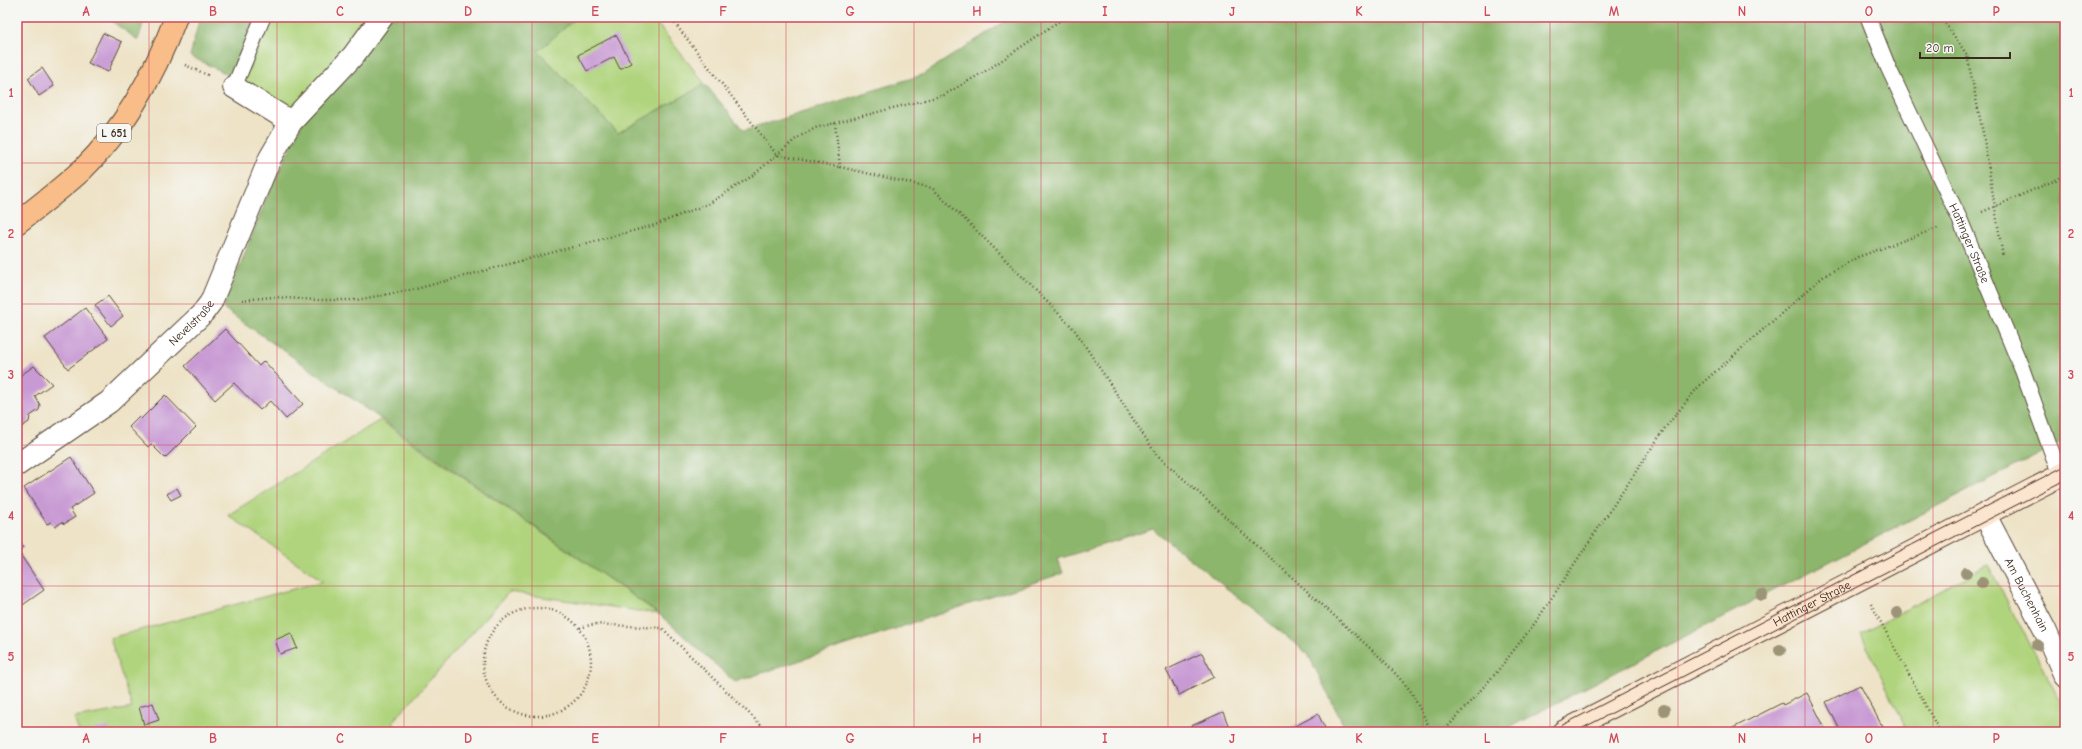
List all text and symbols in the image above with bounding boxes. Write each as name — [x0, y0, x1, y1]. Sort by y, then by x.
text: A — [82, 4, 90, 19]
text: B — [209, 4, 217, 19]
text: C — [336, 4, 344, 19]
text: D — [464, 4, 472, 19]
text: E — [591, 4, 599, 19]
text: F — [719, 4, 727, 19]
text: G — [845, 4, 855, 19]
text: H — [972, 4, 982, 19]
text: I — [1102, 4, 1108, 19]
text: J — [1229, 4, 1235, 19]
text: K — [1355, 4, 1363, 19]
text: L — [1484, 4, 1491, 19]
text: M — [1609, 4, 1620, 19]
text: N — [1738, 4, 1746, 19]
text: O — [1865, 4, 1873, 19]
text: P — [1992, 4, 2000, 19]
scale bar — [1920, 34, 2010, 60]
text: 20 m — [1926, 41, 1954, 55]
text: 1 — [8, 85, 14, 100]
text: 1 — [2068, 85, 2074, 100]
road number: L 651 — [97, 124, 131, 142]
street label: Hattinger Straße — [1946, 201, 1993, 285]
text: 2 — [8, 226, 14, 241]
text: 2 — [2068, 226, 2074, 241]
street label: Nevelstraße — [166, 297, 217, 349]
text: 3 — [8, 367, 14, 382]
text: 3 — [2068, 367, 2074, 382]
text: 4 — [8, 508, 14, 523]
text: 4 — [2068, 508, 2074, 523]
street label: Am Buchenhain — [2002, 555, 2052, 634]
street label: Hattinger Straße — [1771, 578, 1853, 629]
text: 5 — [8, 649, 15, 664]
text: 5 — [2068, 649, 2075, 664]
text: A — [82, 731, 90, 746]
text: B — [209, 731, 217, 746]
text: C — [336, 731, 344, 746]
text: D — [464, 731, 472, 746]
text: E — [591, 731, 599, 746]
text: F — [719, 731, 727, 746]
text: G — [845, 731, 855, 746]
text: H — [972, 731, 982, 746]
text: I — [1102, 731, 1108, 746]
text: J — [1229, 731, 1235, 746]
text: K — [1355, 731, 1363, 746]
text: L — [1484, 731, 1491, 746]
text: M — [1609, 731, 1620, 746]
text: N — [1738, 731, 1746, 746]
text: O — [1865, 731, 1873, 746]
text: P — [1992, 731, 2000, 746]

